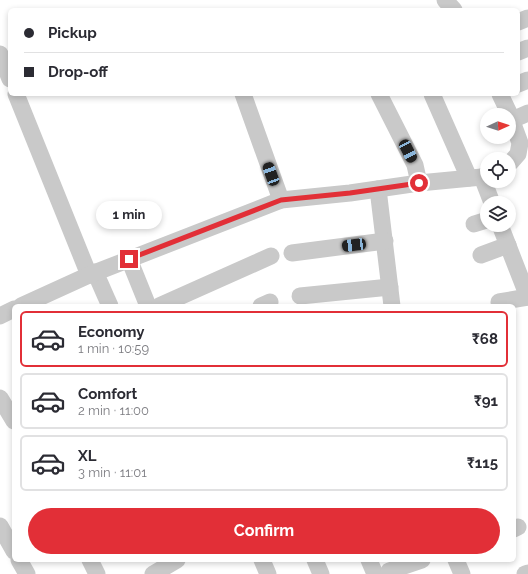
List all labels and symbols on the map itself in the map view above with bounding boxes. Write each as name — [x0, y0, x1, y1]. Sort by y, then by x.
north arrow — [480, 108, 516, 144]
car — [397, 138, 419, 164]
car — [261, 161, 281, 187]
route start — [410, 174, 428, 192]
callout: 1 min — [96, 201, 162, 229]
car — [341, 238, 367, 252]
route end — [120, 250, 138, 268]

